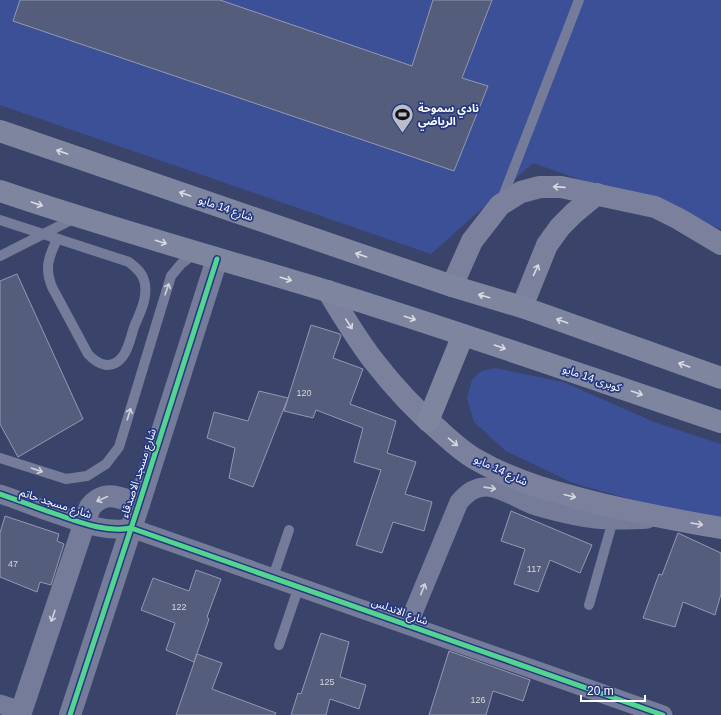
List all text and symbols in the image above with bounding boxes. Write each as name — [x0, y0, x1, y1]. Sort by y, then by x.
sports icon: نادي سموحة الرياضي — [389, 101, 415, 134]
place label: نادي سموحة الرياضي — [418, 102, 479, 131]
one-way arrow — [56, 148, 69, 155]
one-way arrow — [553, 184, 566, 191]
one-way arrow — [179, 190, 191, 198]
street label: شارع 14 مايو — [196, 193, 255, 225]
one-way arrow — [31, 200, 43, 208]
one-way arrow — [154, 239, 167, 246]
one-way arrow — [355, 250, 367, 258]
one-way arrow — [533, 265, 541, 277]
one-way arrow — [279, 276, 292, 283]
one-way arrow — [164, 283, 171, 296]
one-way arrow — [478, 292, 491, 299]
one-way arrow — [403, 315, 416, 322]
one-way arrow — [556, 317, 569, 324]
one-way arrow — [345, 318, 353, 329]
one-way arrow — [494, 344, 506, 352]
one-way arrow — [678, 361, 691, 368]
street label: كوبرى 14 مايو — [561, 362, 623, 395]
house number: 120 — [296, 388, 312, 398]
one-way arrow — [630, 390, 642, 398]
one-way arrow — [126, 407, 133, 420]
street label: شارع مسجد الاصدقاء — [118, 427, 160, 520]
one-way arrow — [447, 438, 458, 447]
street label: شارع 14 مايو — [472, 452, 530, 490]
one-way arrow — [31, 467, 43, 475]
one-way arrow — [483, 484, 496, 492]
street label: شارع مسجد حاتم — [18, 486, 94, 523]
one-way arrow — [563, 493, 576, 501]
one-way arrow — [96, 496, 108, 503]
one-way arrow — [690, 520, 703, 528]
house number: 47 — [8, 559, 18, 569]
house number: 117 — [527, 564, 541, 574]
one-way arrow — [420, 583, 427, 595]
street label: شارع الاندلس — [369, 595, 430, 629]
house number: 122 — [171, 602, 187, 612]
one-way arrow — [49, 610, 56, 623]
house number: 125 — [319, 677, 335, 687]
scale bar — [581, 677, 645, 703]
text: 20 m — [587, 684, 614, 698]
house number: 126 — [470, 695, 486, 705]

